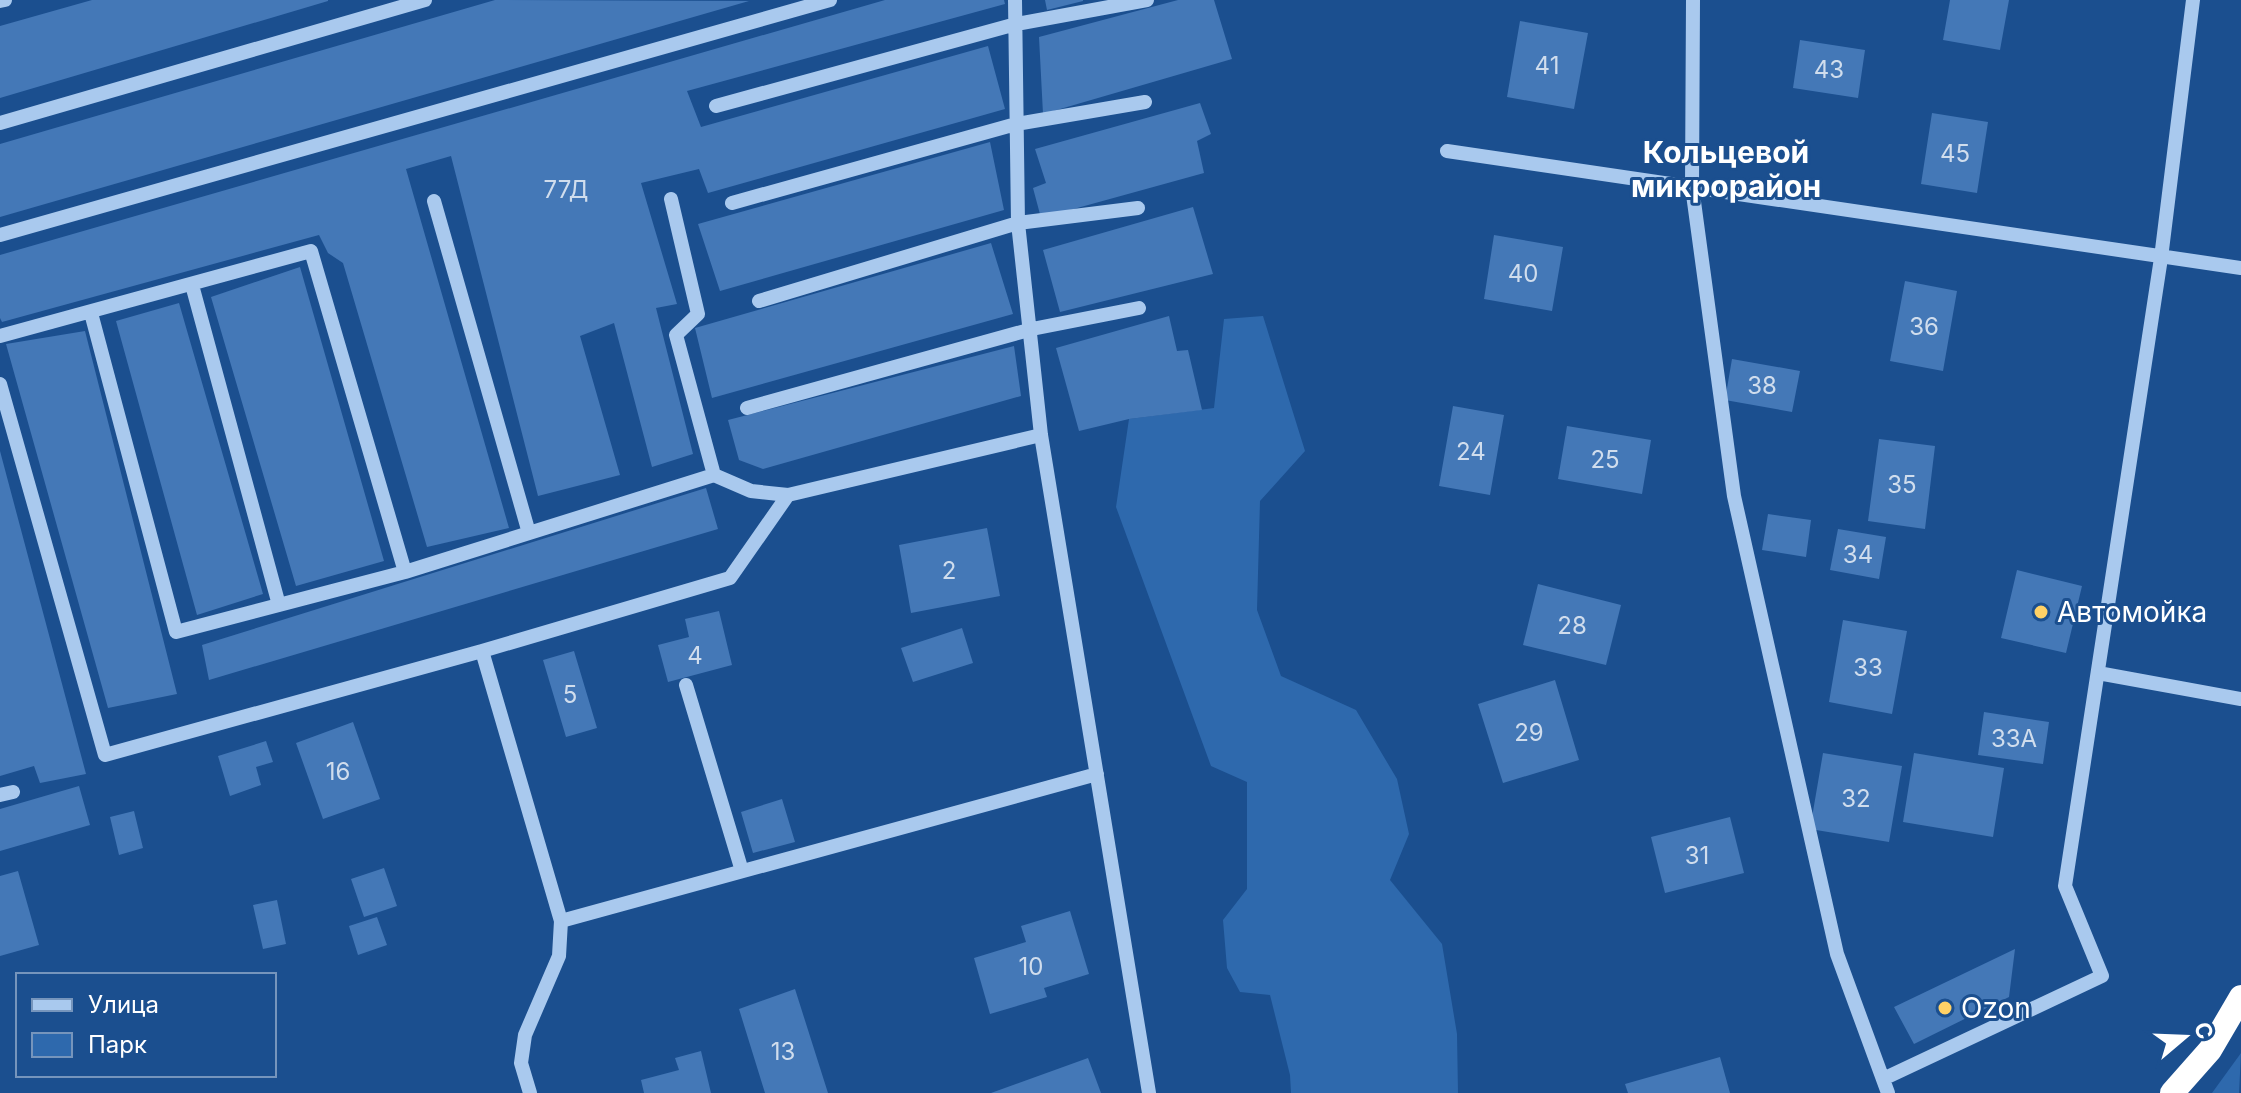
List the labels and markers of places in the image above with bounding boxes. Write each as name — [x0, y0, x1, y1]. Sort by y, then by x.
place label: Автомойка — [2057, 595, 2207, 629]
marker: Автомойка — [2032, 603, 2050, 621]
place label: Ozon — [1961, 991, 2031, 1025]
marker: Ozon — [1936, 999, 1954, 1017]

